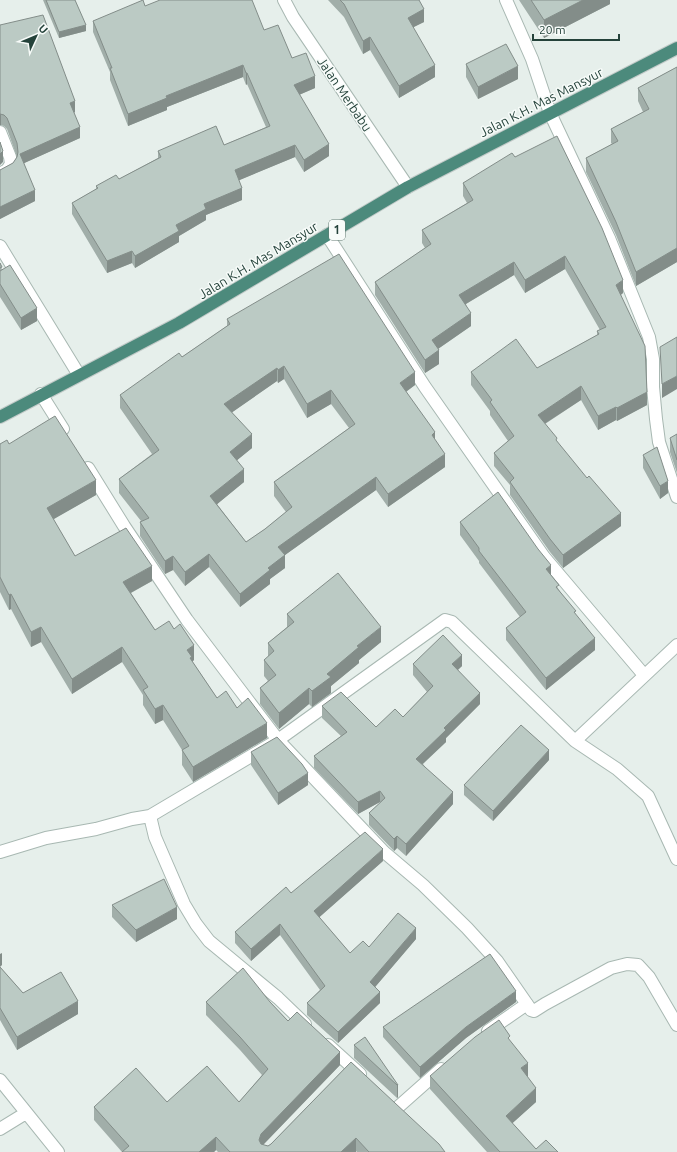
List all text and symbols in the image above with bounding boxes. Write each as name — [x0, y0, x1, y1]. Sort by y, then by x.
north arrow — [16, 16, 56, 56]
scale bar — [533, 16, 619, 42]
text: U — [36, 22, 50, 36]
text: 20 m — [539, 23, 566, 36]
street label: Jalan Merbabu — [315, 54, 375, 134]
street label: Jalan K.H. Mas Mansyur — [477, 65, 605, 139]
street label: Jalan K.H. Mas Mansyur — [196, 219, 320, 301]
road number: 1 — [329, 220, 345, 240]

